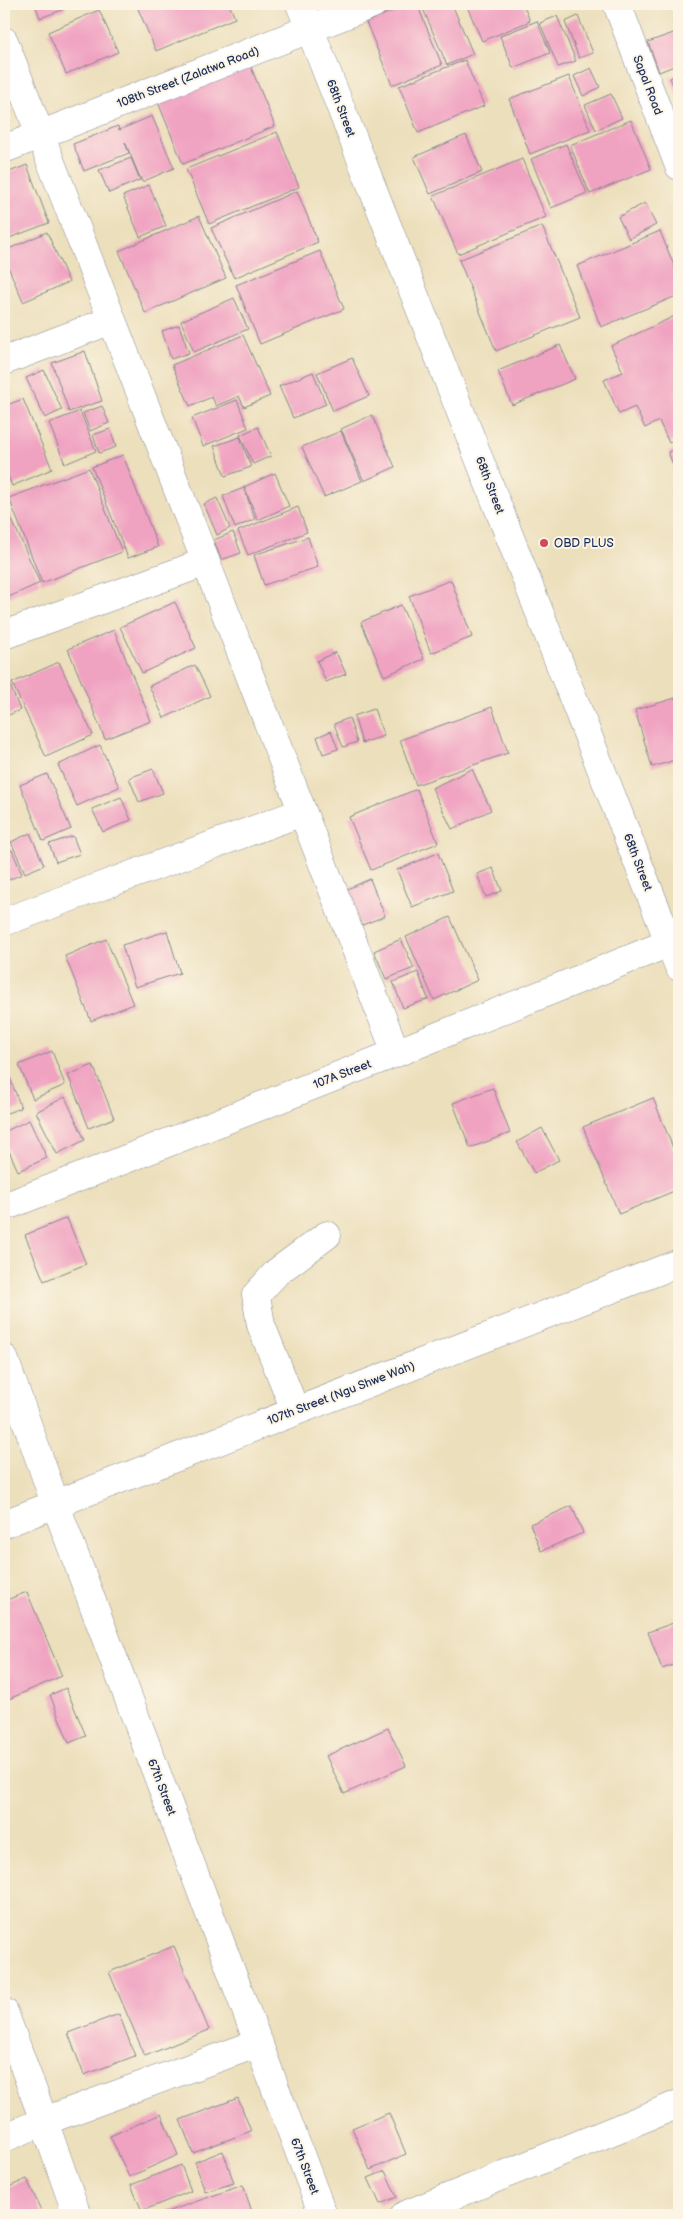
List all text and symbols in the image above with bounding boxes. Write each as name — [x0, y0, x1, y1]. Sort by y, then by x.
street label: 108th Street (Zalatwa Road) — [115, 43, 261, 112]
street label: Sapal Road — [629, 53, 666, 117]
street label: 68th Street — [323, 77, 359, 139]
street label: 68th Street — [472, 454, 508, 516]
place label: OBD PLUS — [554, 536, 614, 551]
marker: OBD PLUS — [538, 537, 550, 549]
street label: 68th Street — [620, 831, 656, 893]
street label: 107A Street — [311, 1056, 374, 1092]
street label: 107th Street (Ngu Shwe Wah) — [265, 1358, 417, 1429]
street label: 67th Street — [144, 1757, 179, 1818]
street label: 67th Street — [287, 2136, 322, 2197]

